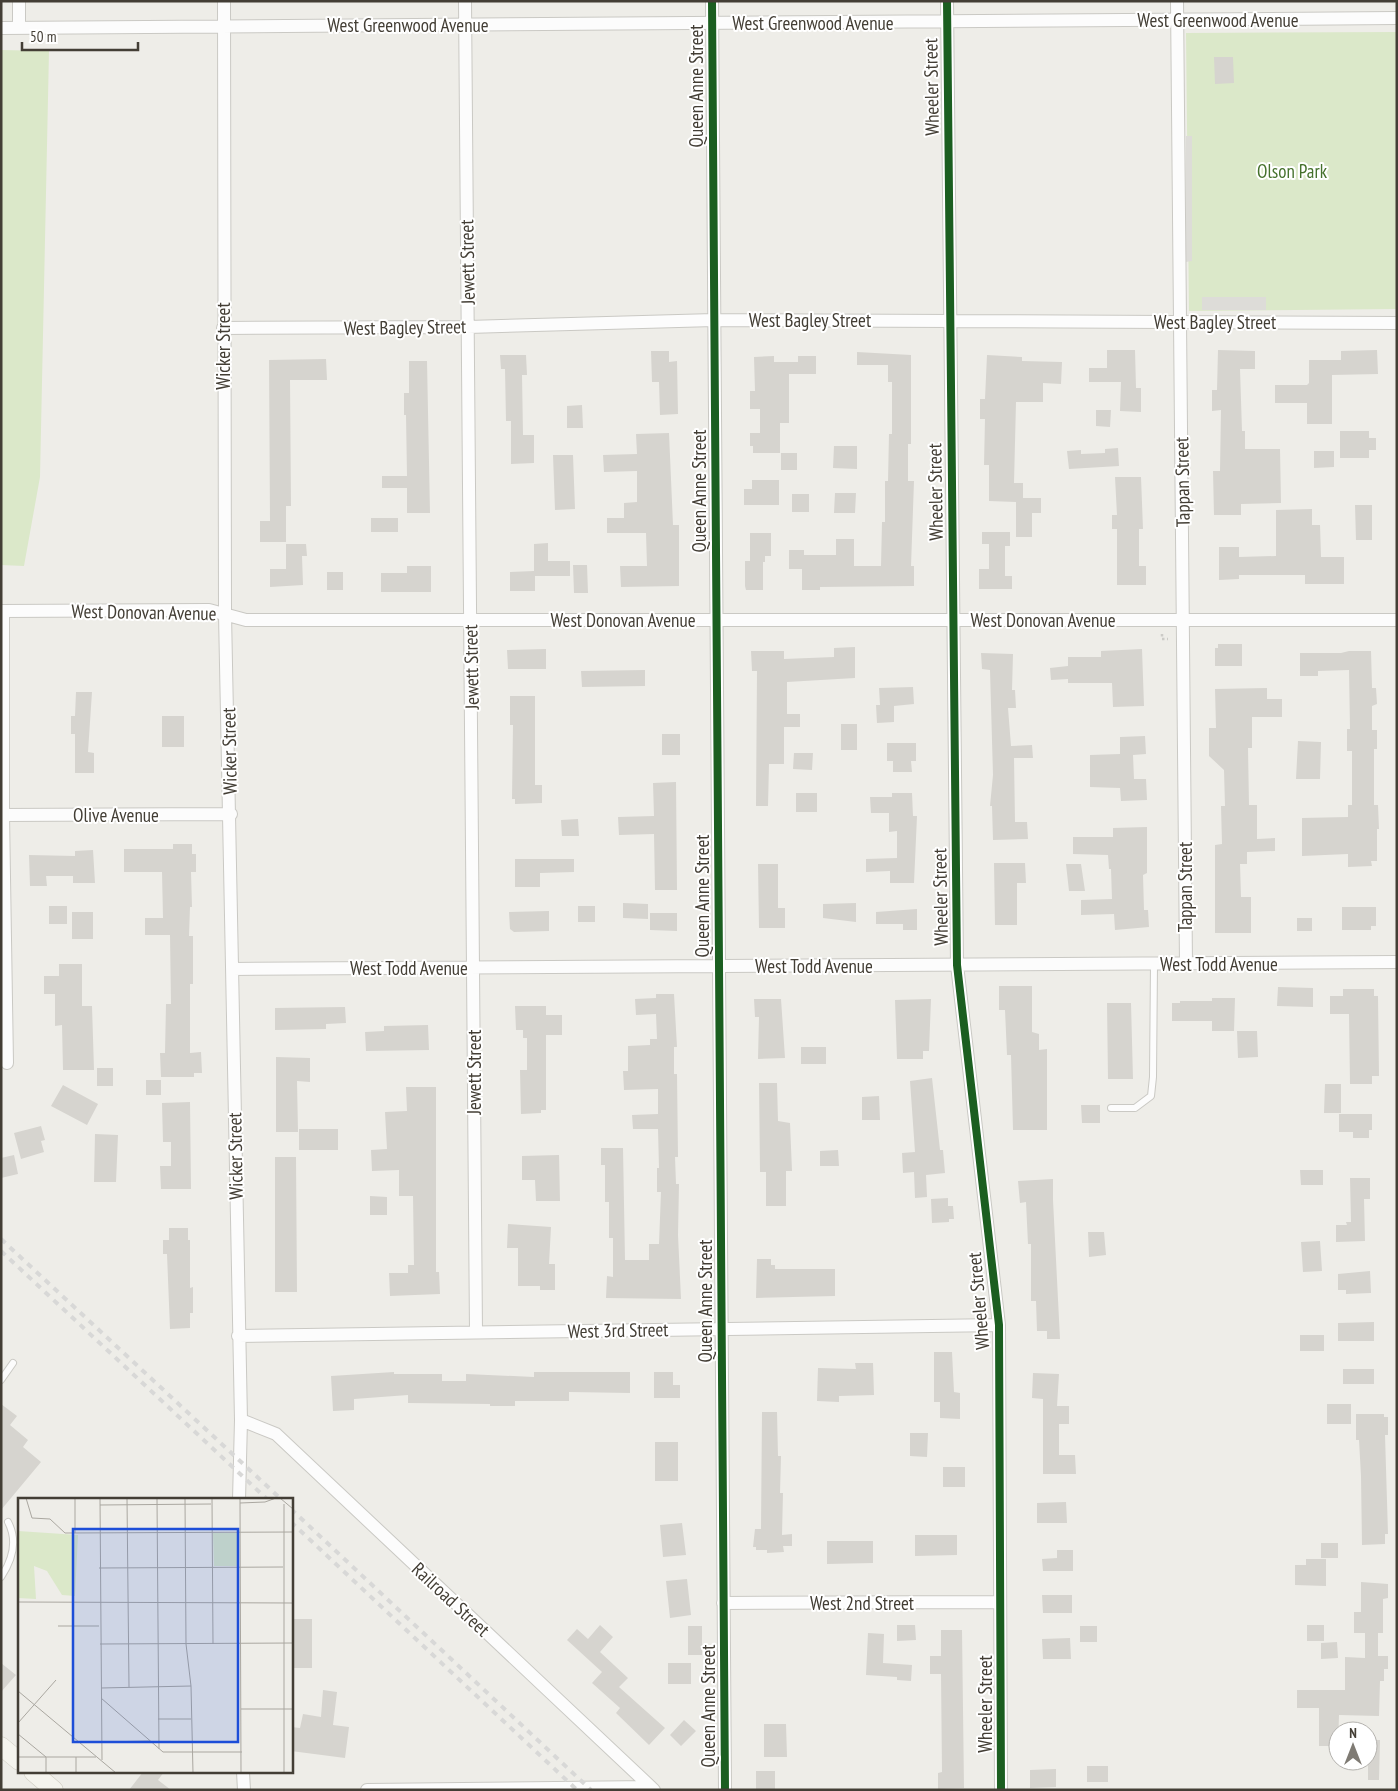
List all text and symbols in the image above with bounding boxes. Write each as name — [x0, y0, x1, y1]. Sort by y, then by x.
street label: West Greenwood Avenue — [1137, 8, 1299, 32]
street label: West Greenwood Avenue — [732, 11, 894, 35]
street label: West Greenwood Avenue — [327, 13, 489, 37]
scale bar — [22, 20, 139, 52]
street label: Queen Anne Street — [684, 24, 708, 147]
text: 50 m — [30, 27, 56, 46]
street label: Wheeler Street — [918, 37, 944, 136]
park label: Olson Park — [1257, 159, 1328, 183]
street label: Jewett Street — [454, 219, 480, 306]
street label: Wicker Street — [211, 302, 235, 390]
street label: West Bagley Street — [749, 308, 872, 332]
street label: West Bagley Street — [1154, 310, 1277, 334]
street label: West Bagley Street — [344, 314, 467, 340]
street label: Queen Anne Street — [687, 429, 711, 552]
street label: Tappan Street — [1169, 436, 1195, 527]
street label: Wheeler Street — [922, 442, 948, 541]
street label: West Donovan Avenue — [71, 599, 217, 625]
street label: West Donovan Avenue — [550, 608, 696, 632]
street label: West Donovan Avenue — [970, 608, 1116, 632]
street label: Jewett Street — [458, 624, 484, 711]
street label: Wicker Street — [216, 706, 242, 795]
street label: Olive Avenue — [73, 803, 159, 827]
street label: Queen Anne Street — [690, 834, 714, 957]
street label: Tappan Street — [1173, 841, 1197, 932]
street label: Wheeler Street — [927, 847, 953, 946]
street label: West Todd Avenue — [1160, 952, 1278, 976]
street label: West Todd Avenue — [755, 954, 873, 978]
street label: West Todd Avenue — [350, 956, 468, 980]
street label: Jewett Street — [462, 1029, 486, 1115]
street label: Wicker Street — [222, 1111, 248, 1200]
street label: Queen Anne Street — [693, 1239, 717, 1362]
street label: Wheeler Street — [962, 1251, 994, 1351]
street label: West 3rd Street — [567, 1317, 669, 1343]
inset map — [18, 1498, 292, 1774]
street label: Railroad Street — [407, 1557, 496, 1642]
street label: West 2nd Street — [810, 1591, 915, 1615]
street label: Queen Anne Street — [696, 1644, 720, 1767]
street label: Wheeler Street — [973, 1654, 997, 1753]
north arrow — [1328, 1721, 1378, 1771]
text: N — [1349, 1724, 1357, 1742]

